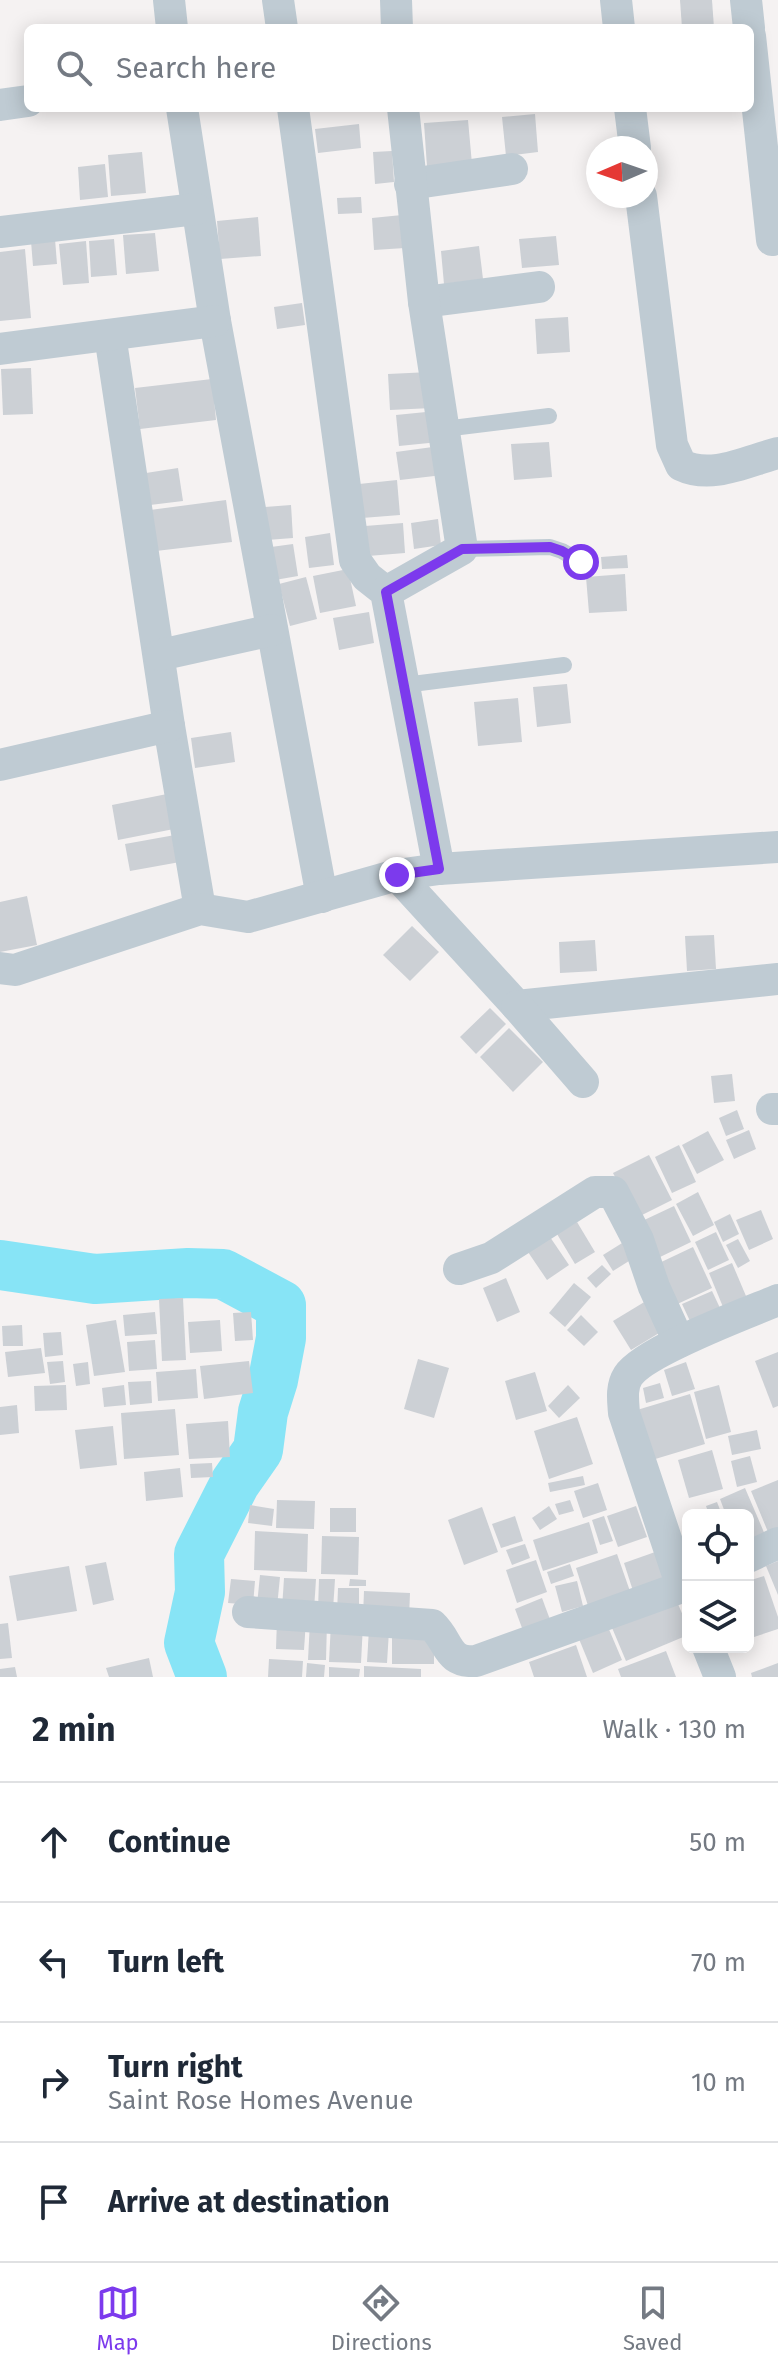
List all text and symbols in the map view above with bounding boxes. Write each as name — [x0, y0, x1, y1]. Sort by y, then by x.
search box — [24, 24, 754, 112]
icon: search — [52, 46, 96, 90]
text: Search here — [116, 50, 276, 86]
north arrow — [586, 136, 658, 208]
route start — [563, 544, 599, 580]
route end — [379, 857, 415, 893]
map controls — [682, 1509, 754, 1653]
button: locate — [682, 1509, 754, 1581]
button: layers — [682, 1581, 754, 1653]
text: 2 min — [32, 1709, 116, 1750]
text: Walk · 130 m — [603, 1714, 746, 1745]
icon: ahead — [32, 1820, 76, 1864]
text: Continue — [108, 1824, 231, 1860]
text: 50 m — [689, 1827, 746, 1858]
icon: left — [32, 1940, 76, 1984]
text: Turn left — [108, 1944, 224, 1980]
text: 70 m — [691, 1947, 746, 1978]
text: Turn right — [108, 2049, 243, 2085]
icon: right — [32, 2060, 76, 2104]
text: 10 m — [691, 2067, 746, 2098]
text: Saint Rose Homes Avenue — [108, 2085, 414, 2116]
icon: arrive — [32, 2180, 76, 2224]
text: Arrive at destination — [108, 2184, 390, 2220]
tab: Map — [96, 2281, 140, 2356]
tab: Directions — [331, 2281, 432, 2356]
tab: Saved — [623, 2281, 682, 2356]

